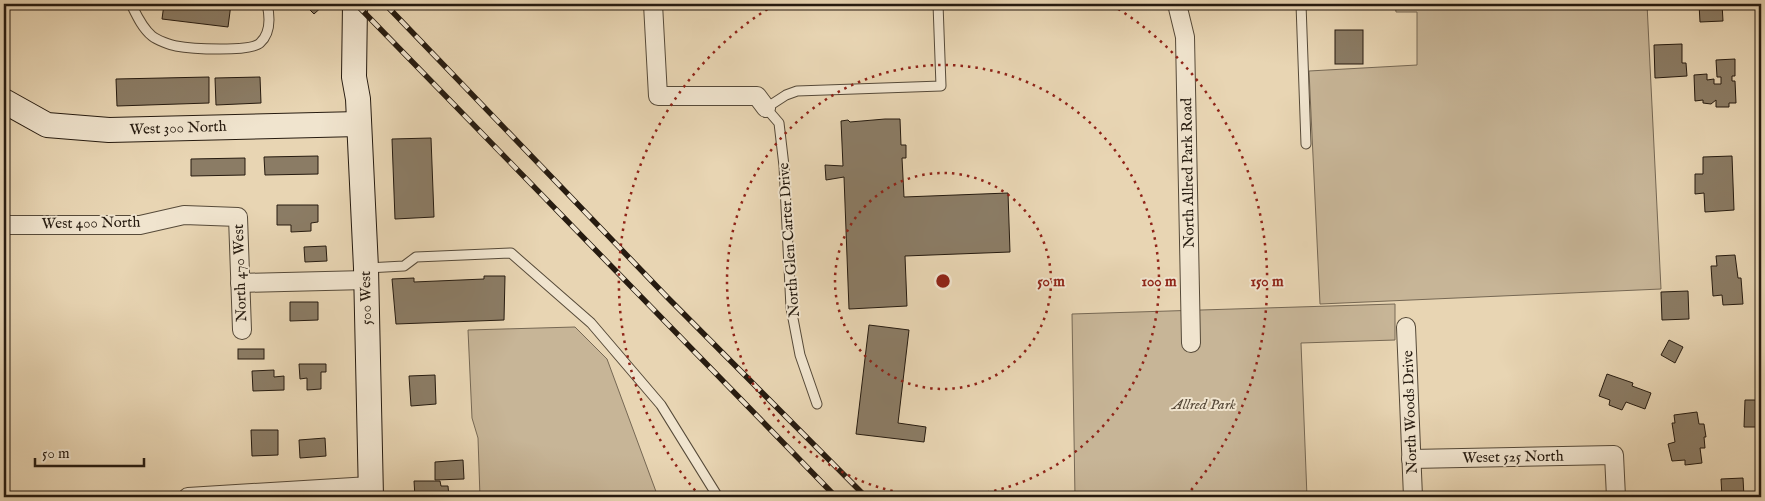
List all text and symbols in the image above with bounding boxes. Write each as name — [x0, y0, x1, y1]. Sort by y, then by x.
street label: North Allred Park Road — [1177, 97, 1199, 248]
street label: West 300 North — [129, 117, 227, 139]
street label: North Glen Carter Drive — [774, 162, 804, 318]
street label: West 400 North — [41, 213, 141, 233]
street label: North 470 West — [229, 224, 251, 322]
street label: 500 West — [356, 271, 376, 325]
centre of rings — [934, 272, 952, 290]
text: 50 m — [1037, 272, 1065, 291]
text: 100 m — [1141, 272, 1177, 291]
text: 150 m — [1250, 272, 1284, 291]
street label: North Woods Drive — [1398, 350, 1422, 474]
park label: Allred Park — [1170, 395, 1236, 414]
scale bar — [35, 436, 144, 468]
text: 50 m — [42, 444, 70, 463]
street label: Weset 525 North — [1462, 447, 1564, 467]

